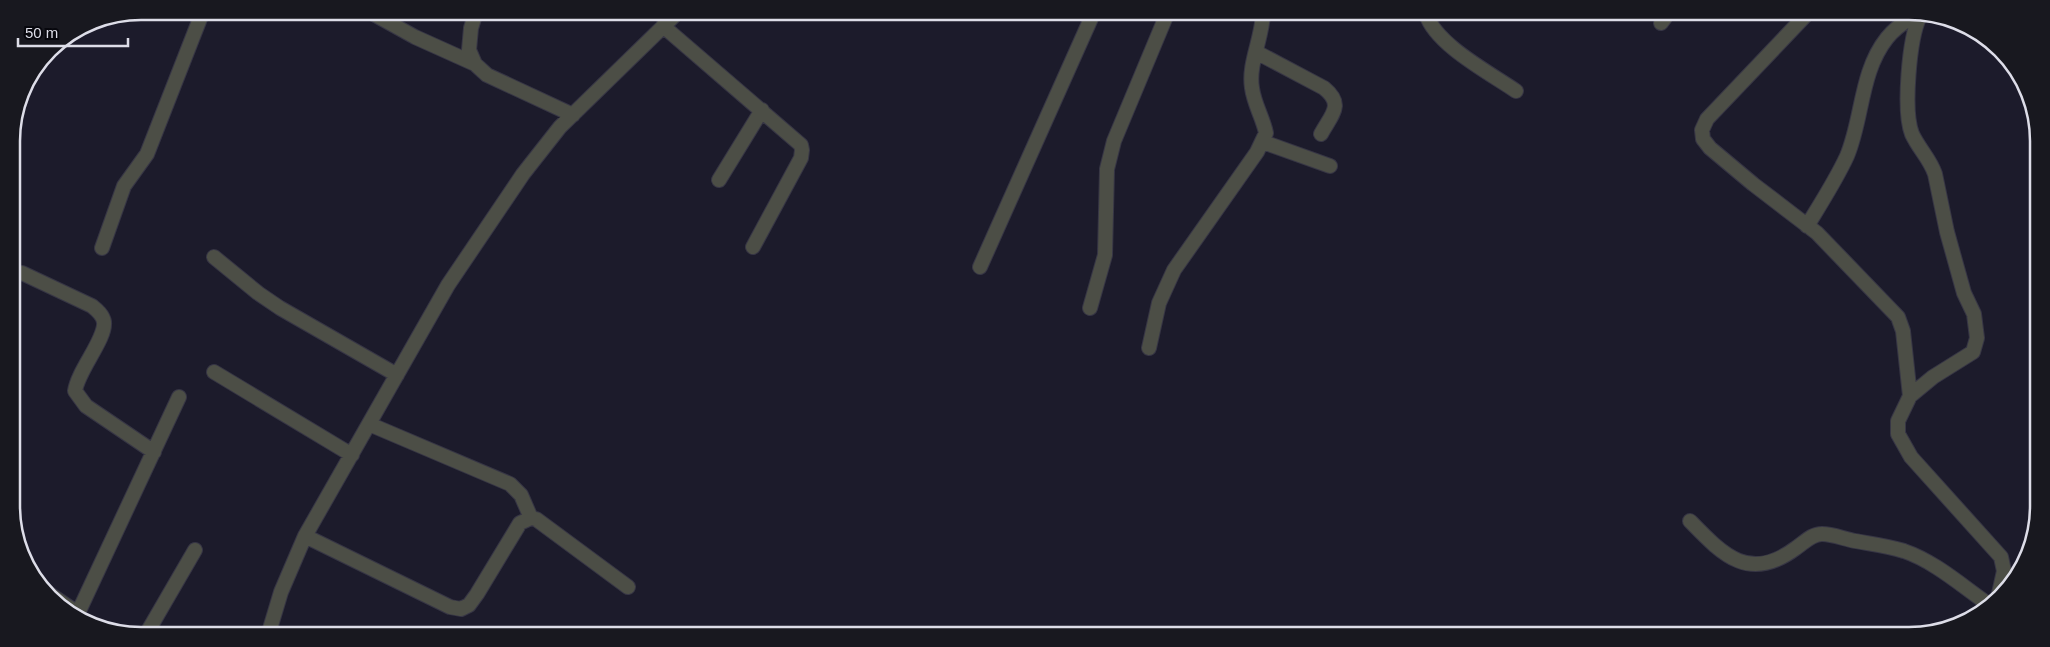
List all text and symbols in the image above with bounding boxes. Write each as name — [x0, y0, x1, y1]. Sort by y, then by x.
scale bar — [18, 15, 128, 47]
text: 50 m — [25, 24, 58, 41]

